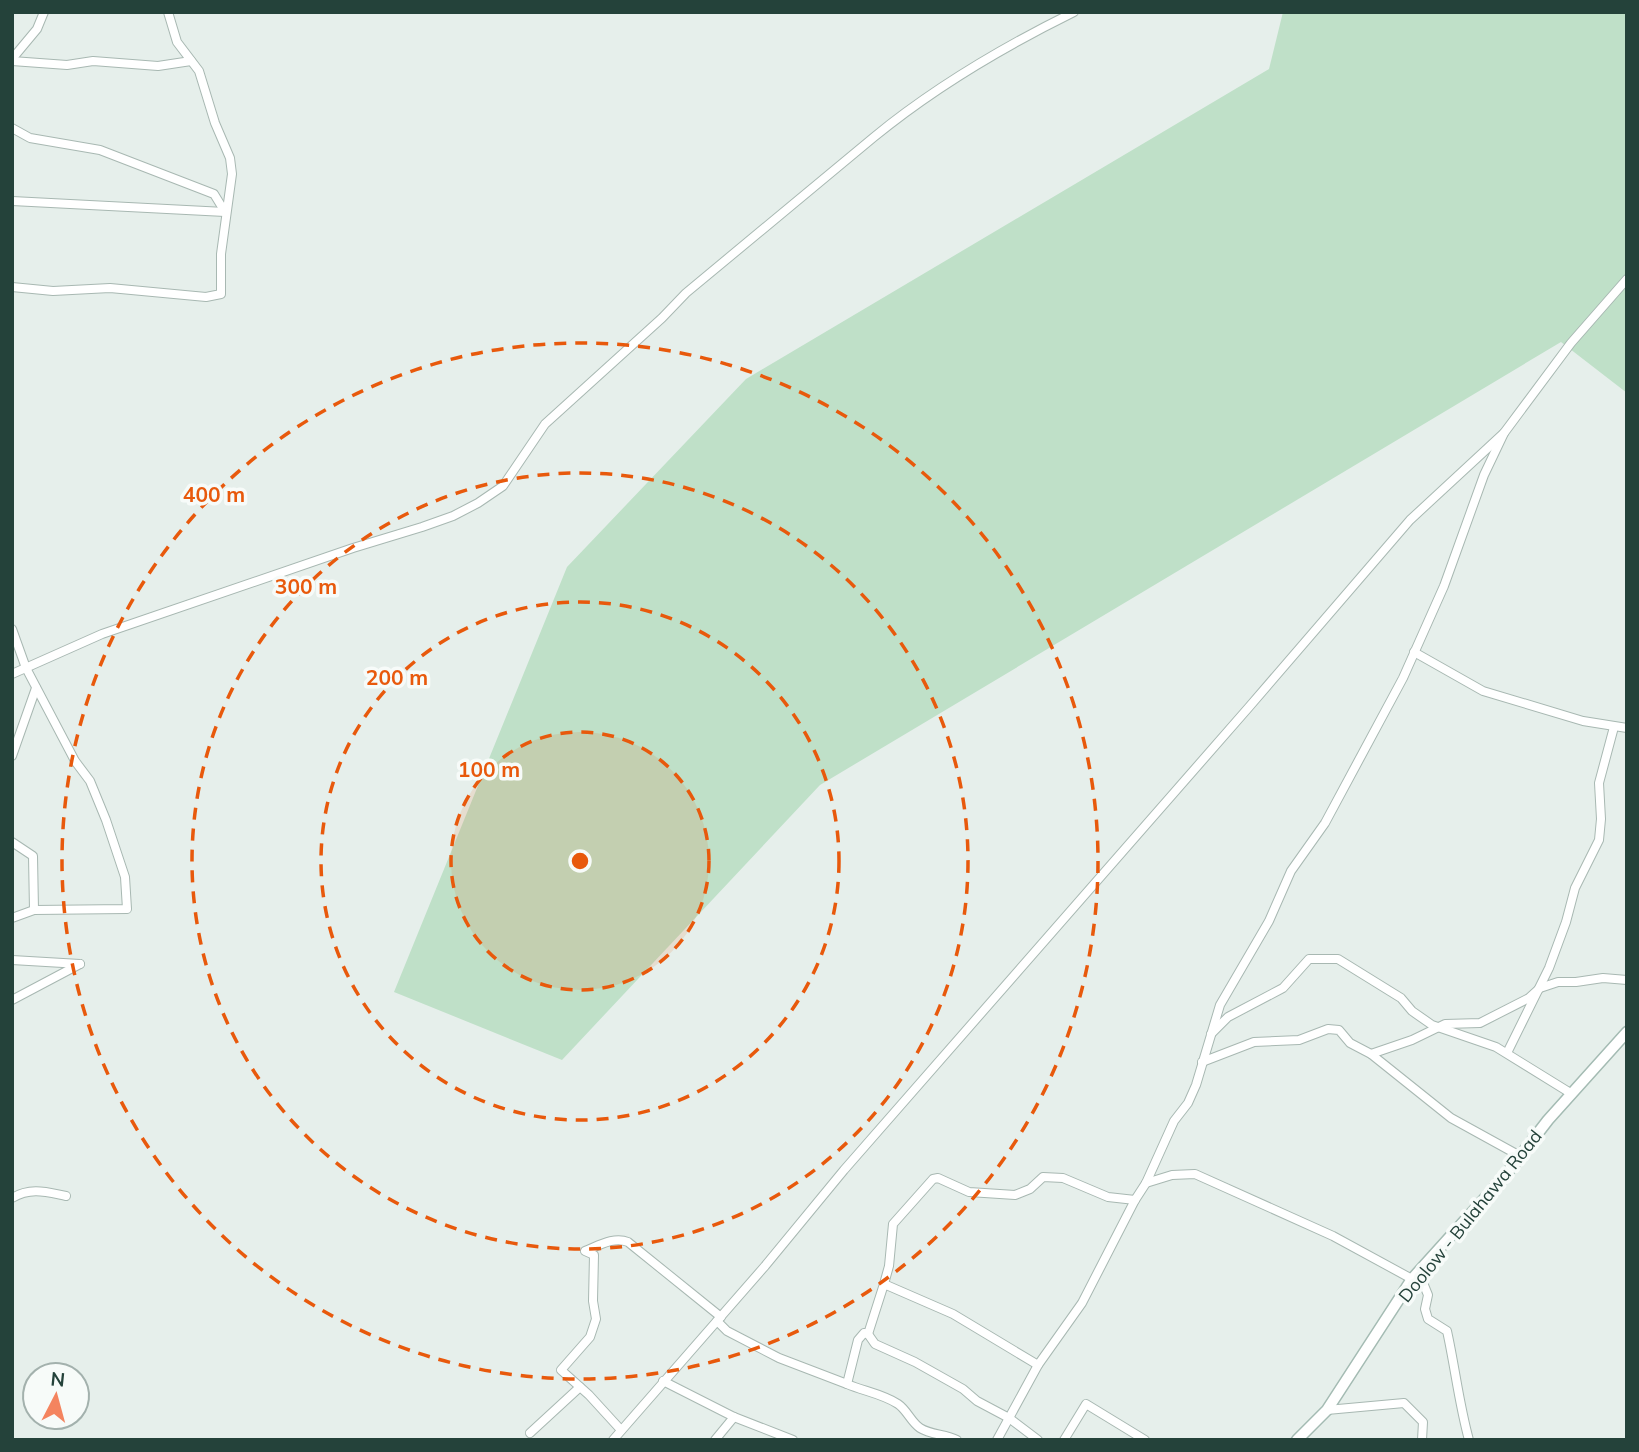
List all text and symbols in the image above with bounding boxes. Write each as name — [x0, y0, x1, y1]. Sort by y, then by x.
text: 400 m — [183, 481, 245, 507]
text: 300 m — [275, 573, 337, 599]
text: 200 m — [366, 664, 428, 690]
text: 100 m — [458, 756, 520, 782]
centre of rings — [568, 849, 592, 873]
street label: Doolow - Bulahawa Road — [1393, 1125, 1547, 1307]
north arrow — [21, 1361, 91, 1431]
text: N — [49, 1366, 66, 1392]

